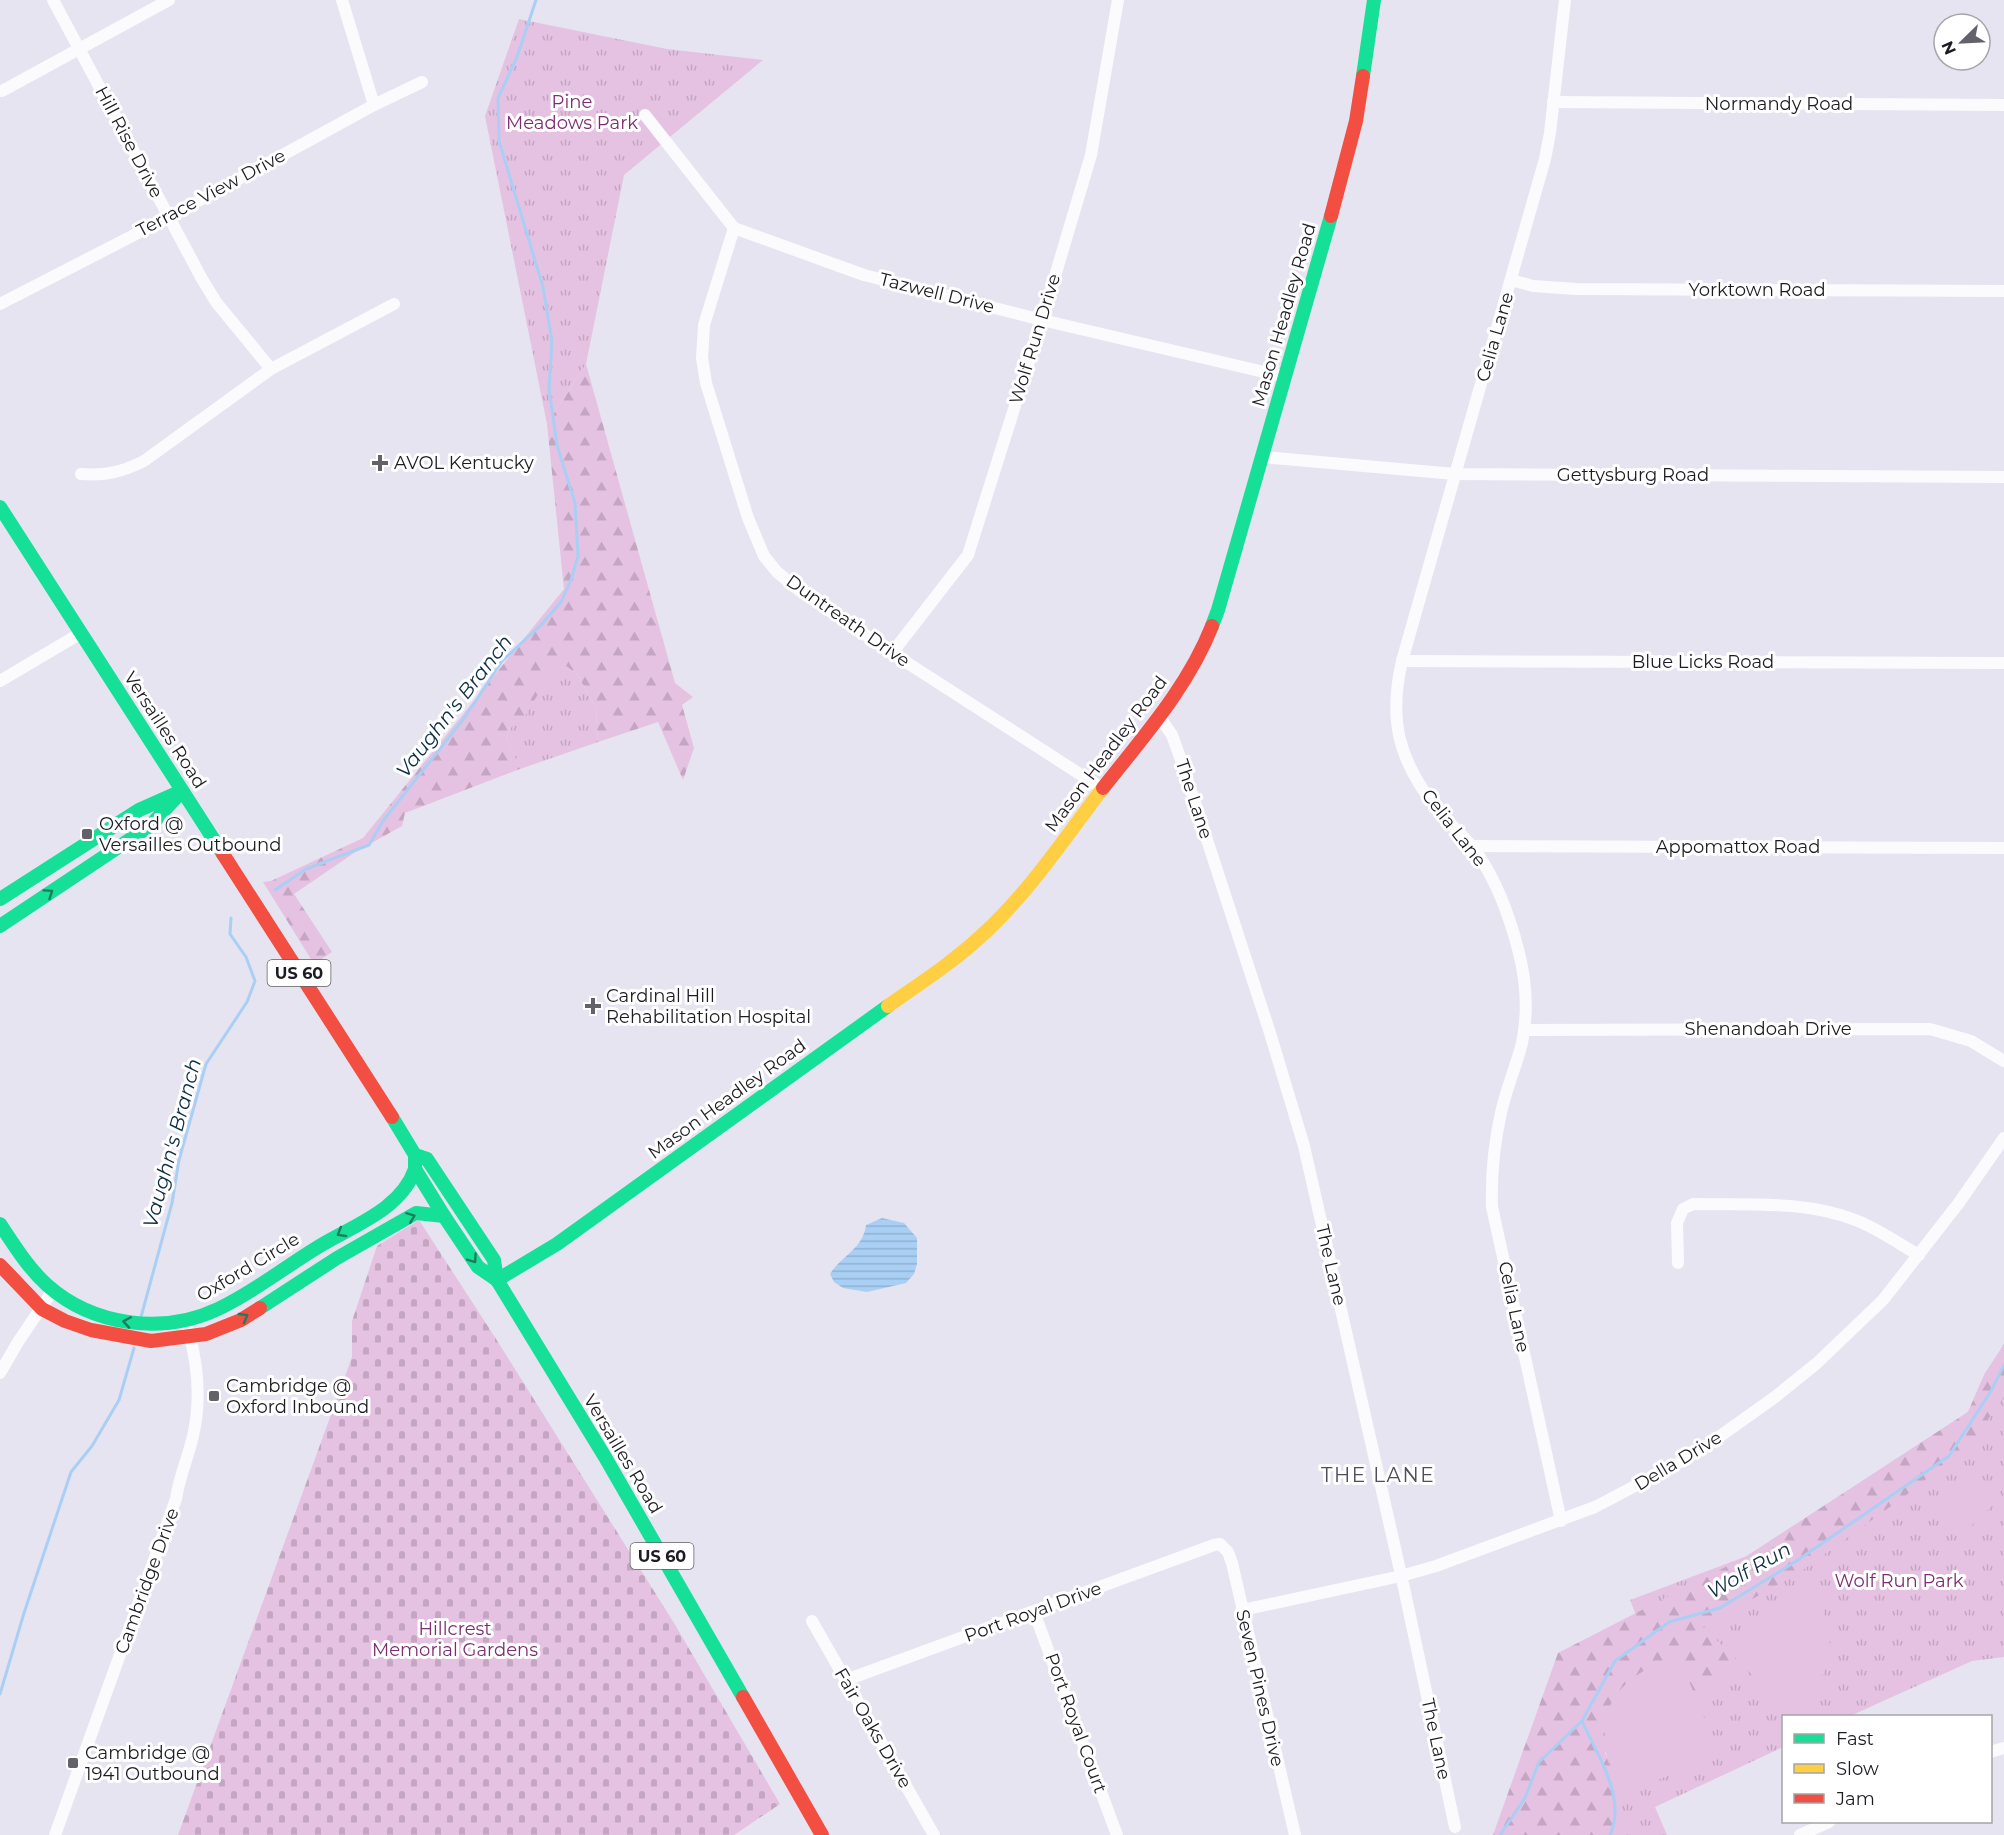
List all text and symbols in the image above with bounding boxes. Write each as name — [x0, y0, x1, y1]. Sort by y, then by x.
north arrow — [1932, 12, 1992, 72]
text: N — [1937, 38, 1960, 58]
street label: Hill Rise Drive — [90, 82, 168, 202]
park label: Pine Meadows Park — [506, 91, 638, 134]
street label: Normandy Road — [1705, 93, 1853, 115]
street label: Terrace View Drive — [133, 144, 289, 242]
street label: Mason Headley Road — [1247, 221, 1321, 409]
street label: Tazwell Drive — [877, 268, 997, 318]
street label: Wolf Run Drive — [1005, 271, 1065, 407]
street label: Yorktown Road — [1688, 279, 1826, 301]
street label: Celia Lane — [1472, 289, 1518, 384]
place label: AVOL Kentucky — [394, 452, 534, 474]
marker: AVOL Kentucky — [371, 454, 389, 472]
street label: Gettysburg Road — [1557, 464, 1709, 486]
street label: Duntreath Drive — [782, 570, 914, 672]
water label: Vaughn's Branch — [391, 630, 517, 782]
street label: Blue Licks Road — [1632, 651, 1774, 673]
street label: Versailles Road — [119, 667, 211, 793]
street label: Mason Headley Road — [1040, 672, 1172, 836]
street label: The Lane — [1171, 756, 1217, 842]
street label: Celia Lane — [1417, 785, 1491, 871]
place label: Oxford @ Versailles Outbound — [99, 813, 281, 856]
marker: Oxford @ Versailles Outbound — [80, 827, 94, 841]
street label: Appomattox Road — [1656, 836, 1820, 858]
one-way arrow — [42, 889, 53, 900]
road number: US 60 — [268, 960, 330, 986]
place label: Cardinal Hill Rehabilitation Hospital — [606, 985, 811, 1028]
marker: Cardinal Hill Rehabilitation Hospital — [584, 997, 602, 1015]
street label: Shenandoah Drive — [1684, 1018, 1852, 1040]
street label: Mason Headley Road — [644, 1034, 810, 1164]
water label: Vaughn's Branch — [138, 1056, 206, 1230]
one-way arrow — [405, 1211, 416, 1224]
street label: The Lane — [1311, 1222, 1351, 1308]
one-way arrow — [337, 1225, 347, 1237]
street label: Oxford Circle — [193, 1228, 303, 1306]
one-way arrow — [466, 1252, 477, 1263]
street label: Celia Lane — [1494, 1259, 1534, 1355]
one-way arrow — [238, 1313, 249, 1324]
one-way arrow — [122, 1317, 132, 1329]
place label: Cambridge @ Oxford Inbound — [226, 1375, 369, 1418]
marker: Cambridge @ Oxford Inbound — [207, 1389, 221, 1403]
street label: Versailles Road — [579, 1390, 667, 1518]
street label: Della Drive — [1630, 1426, 1726, 1496]
district label: THE LANE — [1321, 1463, 1435, 1487]
street label: Cambridge Drive — [110, 1505, 184, 1657]
water label: Wolf Run — [1703, 1537, 1795, 1603]
road number: US 60 — [630, 1543, 694, 1569]
park label: Wolf Run Park — [1834, 1570, 1964, 1592]
street label: Port Royal Drive — [961, 1577, 1105, 1647]
street label: Seven Pines Drive — [1231, 1607, 1289, 1769]
park label: Hillcrest Memorial Gardens — [372, 1618, 538, 1661]
street label: Port Royal Court — [1040, 1650, 1112, 1796]
street label: Fair Oaks Drive — [830, 1664, 916, 1792]
street label: The Lane — [1417, 1696, 1455, 1782]
legend — [1782, 1715, 1992, 1823]
text: Fast — [1836, 1728, 1874, 1750]
place label: Cambridge @ 1941 Outbound — [85, 1742, 220, 1785]
marker: Cambridge @ 1941 Outbound — [66, 1756, 80, 1770]
text: Slow — [1836, 1758, 1879, 1780]
text: Jam — [1835, 1788, 1875, 1810]

